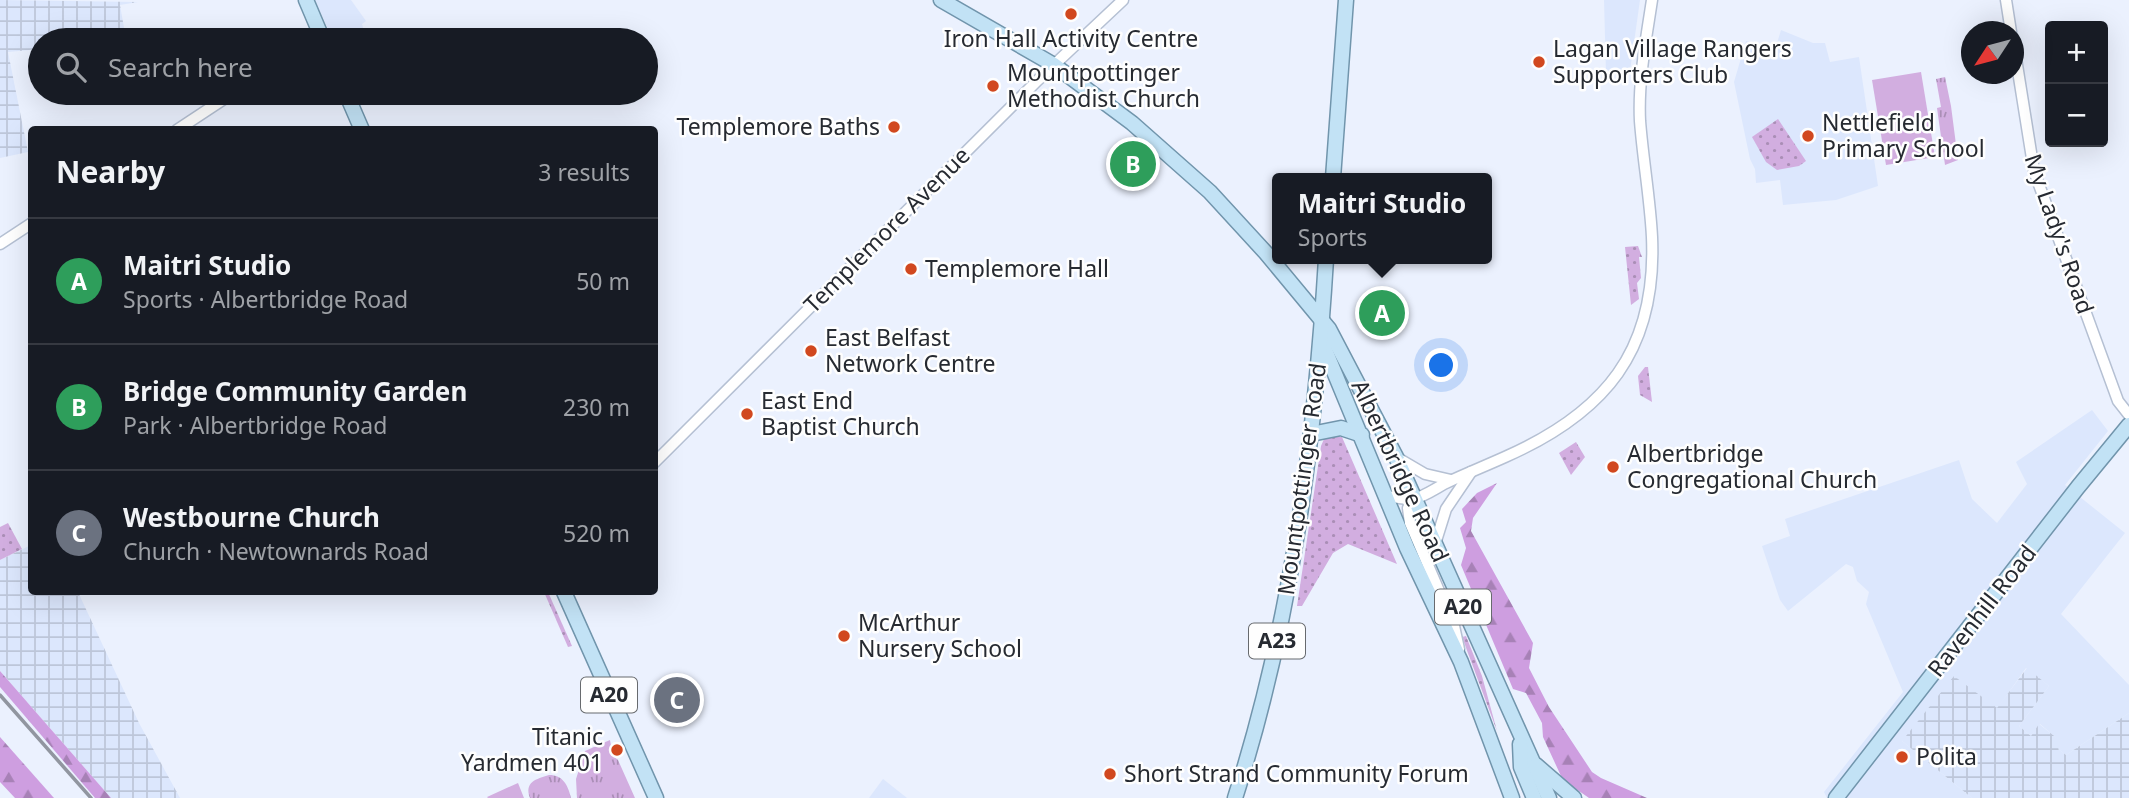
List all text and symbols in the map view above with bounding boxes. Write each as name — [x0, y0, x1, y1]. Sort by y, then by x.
marker: Iron Hall Activity Centre — [1063, 6, 1079, 22]
north arrow — [1961, 21, 2024, 84]
map controls — [2045, 21, 2108, 147]
button: + — [2045, 21, 2108, 84]
place label: Iron Hall Activity Centre — [944, 22, 1198, 54]
search box — [28, 28, 658, 105]
place label: Lagan Village Rangers Supporters Club — [1553, 32, 1792, 90]
icon: search — [52, 48, 90, 86]
text: Search here — [108, 49, 253, 85]
marker: Lagan Village Rangers Supporters Club — [1531, 54, 1547, 70]
place label: Mountpottinger Methodist Church — [1007, 56, 1200, 114]
marker: Mountpottinger Methodist Church — [985, 78, 1001, 94]
button: − — [2045, 84, 2108, 147]
place label: Nettlefield Primary School — [1822, 106, 1985, 164]
place label: Templemore Baths — [676, 110, 880, 142]
marker: Templemore Baths — [886, 119, 902, 135]
marker: Nettlefield Primary School — [1800, 128, 1816, 144]
pin: B — [1110, 138, 1156, 190]
street label: Templemore Avenue — [796, 139, 976, 319]
street label: My Lady's Road — [2018, 149, 2102, 318]
text: Nearby — [56, 151, 165, 192]
text: 3 results — [538, 156, 630, 188]
popup — [1272, 173, 1492, 264]
text: Maitri Studio — [1298, 185, 1466, 221]
text: Sports — [1298, 221, 1367, 253]
text: Maitri Studio — [123, 247, 291, 283]
place label: Templemore Hall — [925, 252, 1109, 284]
marker: Templemore Hall — [903, 261, 919, 277]
text: A — [71, 265, 87, 297]
text: 50 m — [576, 265, 630, 297]
text: Sports · Albertbridge Road — [123, 283, 408, 315]
pin: A — [1359, 287, 1405, 339]
place label: East Belfast Network Centre — [825, 321, 996, 379]
marker: East Belfast Network Centre — [803, 343, 819, 359]
your location — [1424, 348, 1458, 382]
street label: Mountpottinger Road — [1269, 361, 1333, 597]
text: Bridge Community Garden — [123, 373, 467, 409]
street label: Albertbridge Road — [1345, 374, 1457, 567]
place label: East End Baptist Church — [761, 384, 920, 442]
text: B — [71, 391, 87, 423]
text: 230 m — [563, 391, 630, 423]
marker: East End Baptist Church — [739, 406, 755, 422]
text: Park · Albertbridge Road — [123, 409, 387, 441]
place label: Albertbridge Congregational Church — [1627, 437, 1877, 495]
marker: Albertbridge Congregational Church — [1605, 459, 1621, 475]
text: Westbourne Church — [123, 499, 380, 535]
text: C — [72, 517, 86, 549]
text: 520 m — [563, 517, 630, 549]
text: Church · Newtownards Road — [123, 535, 429, 567]
street label: Ravenhill Road — [1920, 538, 2043, 683]
road number: A20 — [1435, 590, 1491, 624]
place label: McArthur Nursery School — [858, 606, 1022, 664]
road number: A23 — [1249, 624, 1305, 658]
marker: McArthur Nursery School — [836, 628, 852, 644]
pin: C — [654, 674, 700, 726]
road number: A20 — [581, 678, 637, 712]
place label: Titanic Yardmen 401 — [461, 720, 603, 778]
place label: Polita — [1916, 740, 1977, 772]
marker: Titanic Yardmen 401 — [609, 742, 625, 758]
marker: Polita — [1894, 749, 1910, 765]
place label: Short Strand Community Forum — [1124, 757, 1469, 789]
marker: Short Strand Community Forum — [1102, 766, 1118, 782]

